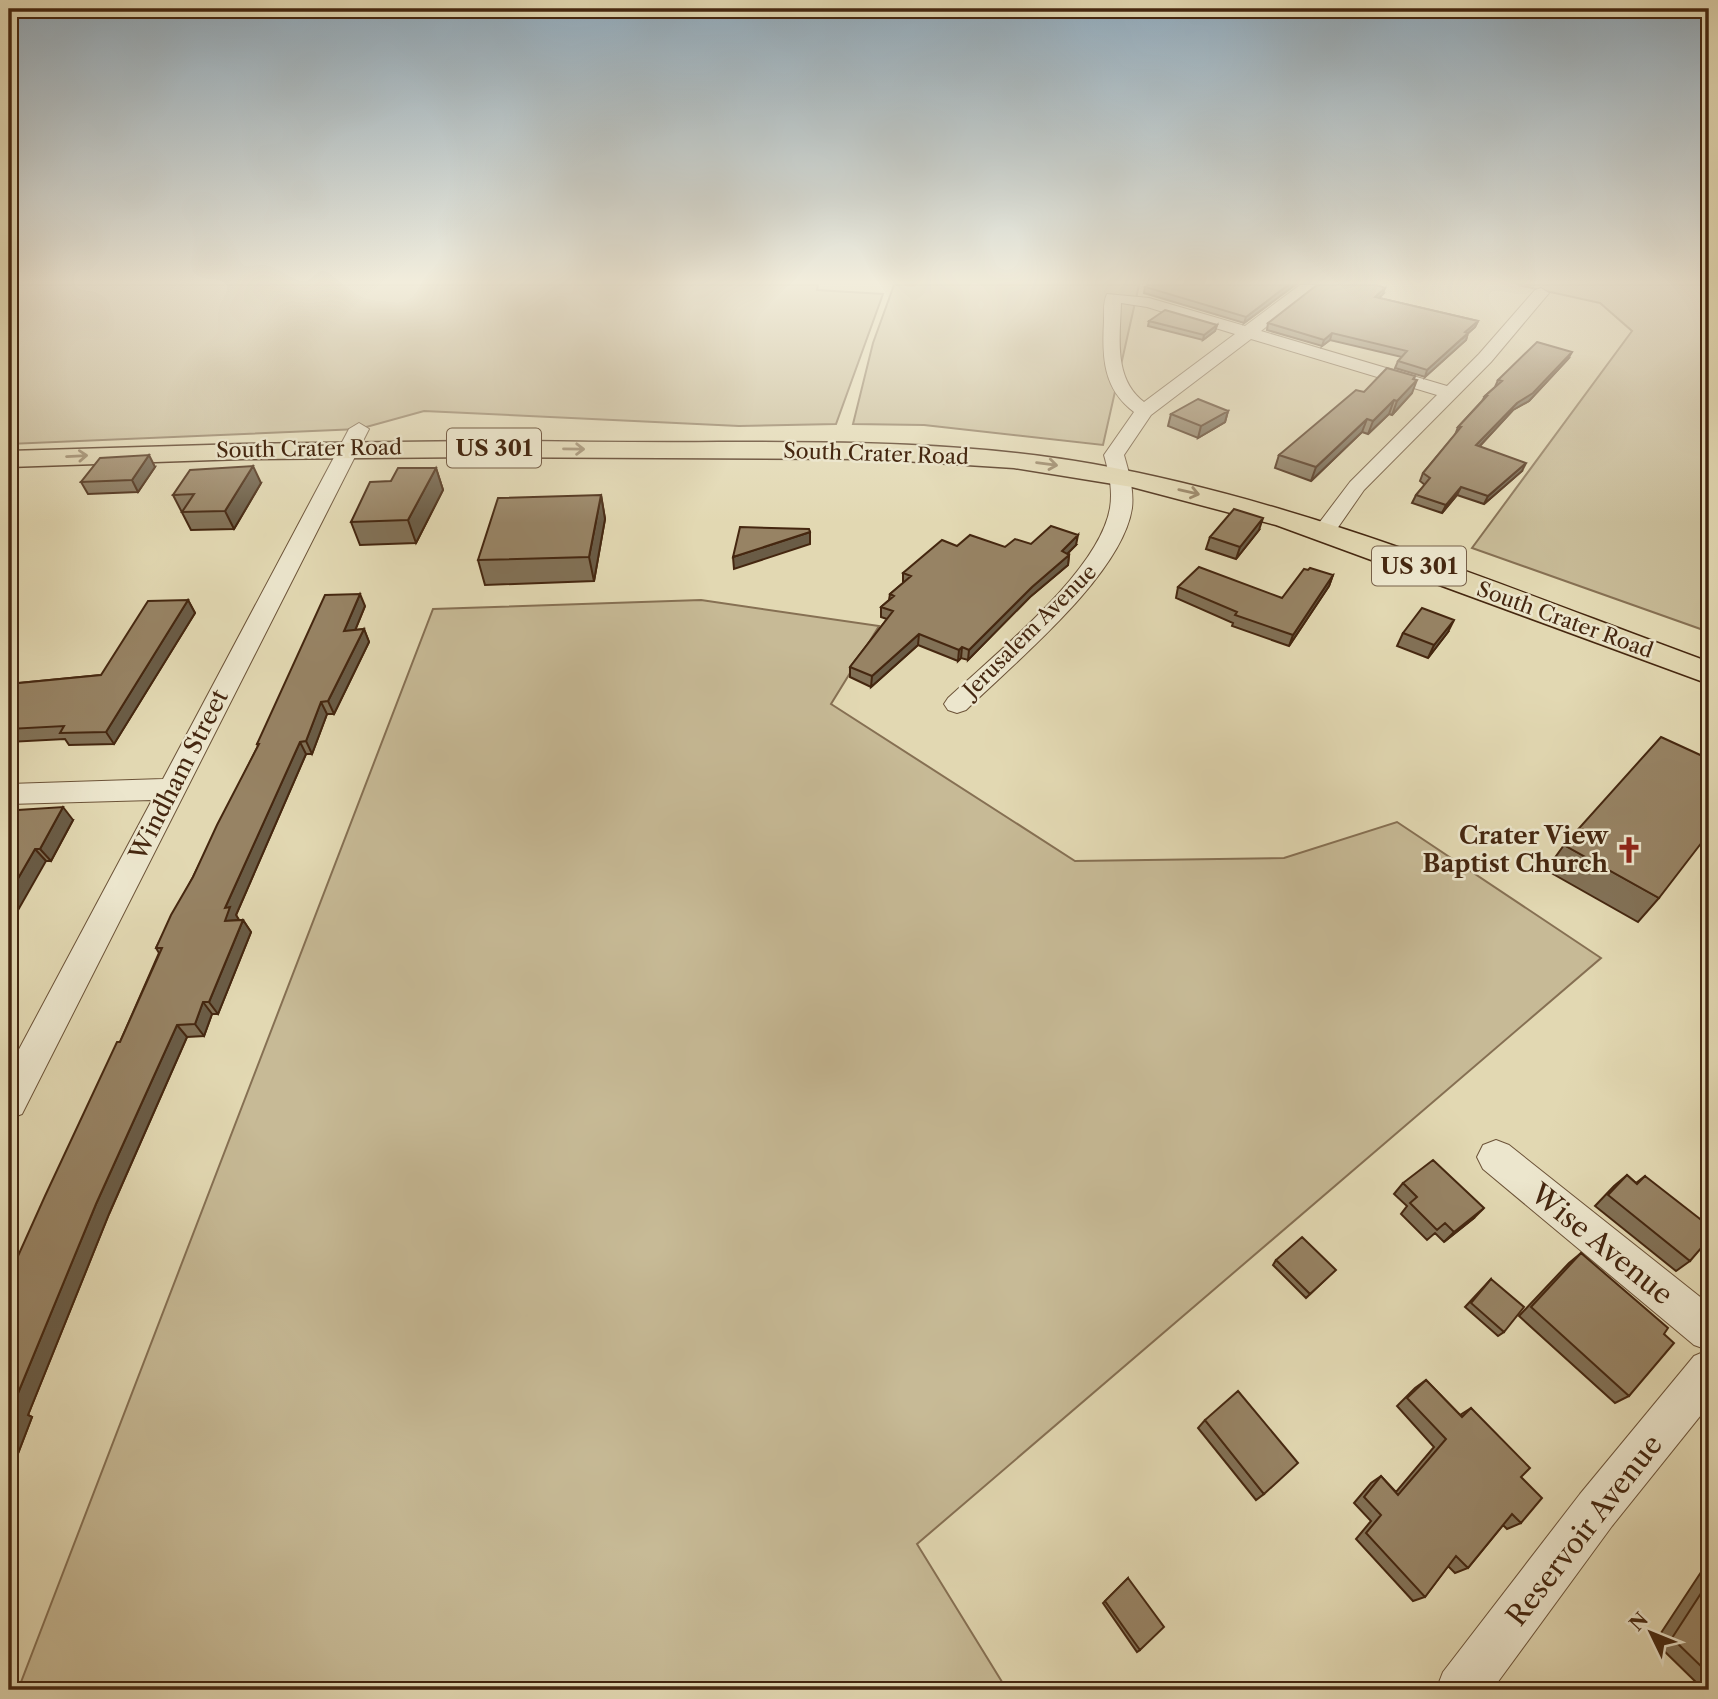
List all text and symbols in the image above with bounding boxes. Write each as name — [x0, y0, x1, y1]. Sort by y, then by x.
road number: US 301 — [447, 428, 541, 468]
street label: South Crater Road — [216, 434, 402, 463]
street label: South Crater Road — [783, 438, 969, 469]
one-way arrow — [562, 442, 585, 456]
one-way arrow — [65, 449, 88, 462]
one-way arrow — [1035, 458, 1057, 471]
one-way arrow — [1178, 486, 1200, 499]
road number: US 301 — [1372, 546, 1466, 586]
street label: Jerusalem Avenue — [956, 559, 1101, 704]
street label: South Crater Road — [1474, 576, 1657, 663]
street label: Windham Street — [123, 684, 234, 866]
place label: Crater View Baptist Church — [1423, 821, 1609, 878]
church icon: Crater View Baptist Church — [1614, 835, 1644, 865]
street label: Wise Avenue — [1523, 1176, 1680, 1312]
street label: Reservoir Avenue — [1499, 1428, 1669, 1632]
north arrow — [1616, 1598, 1686, 1668]
text: N — [1625, 1608, 1653, 1636]

